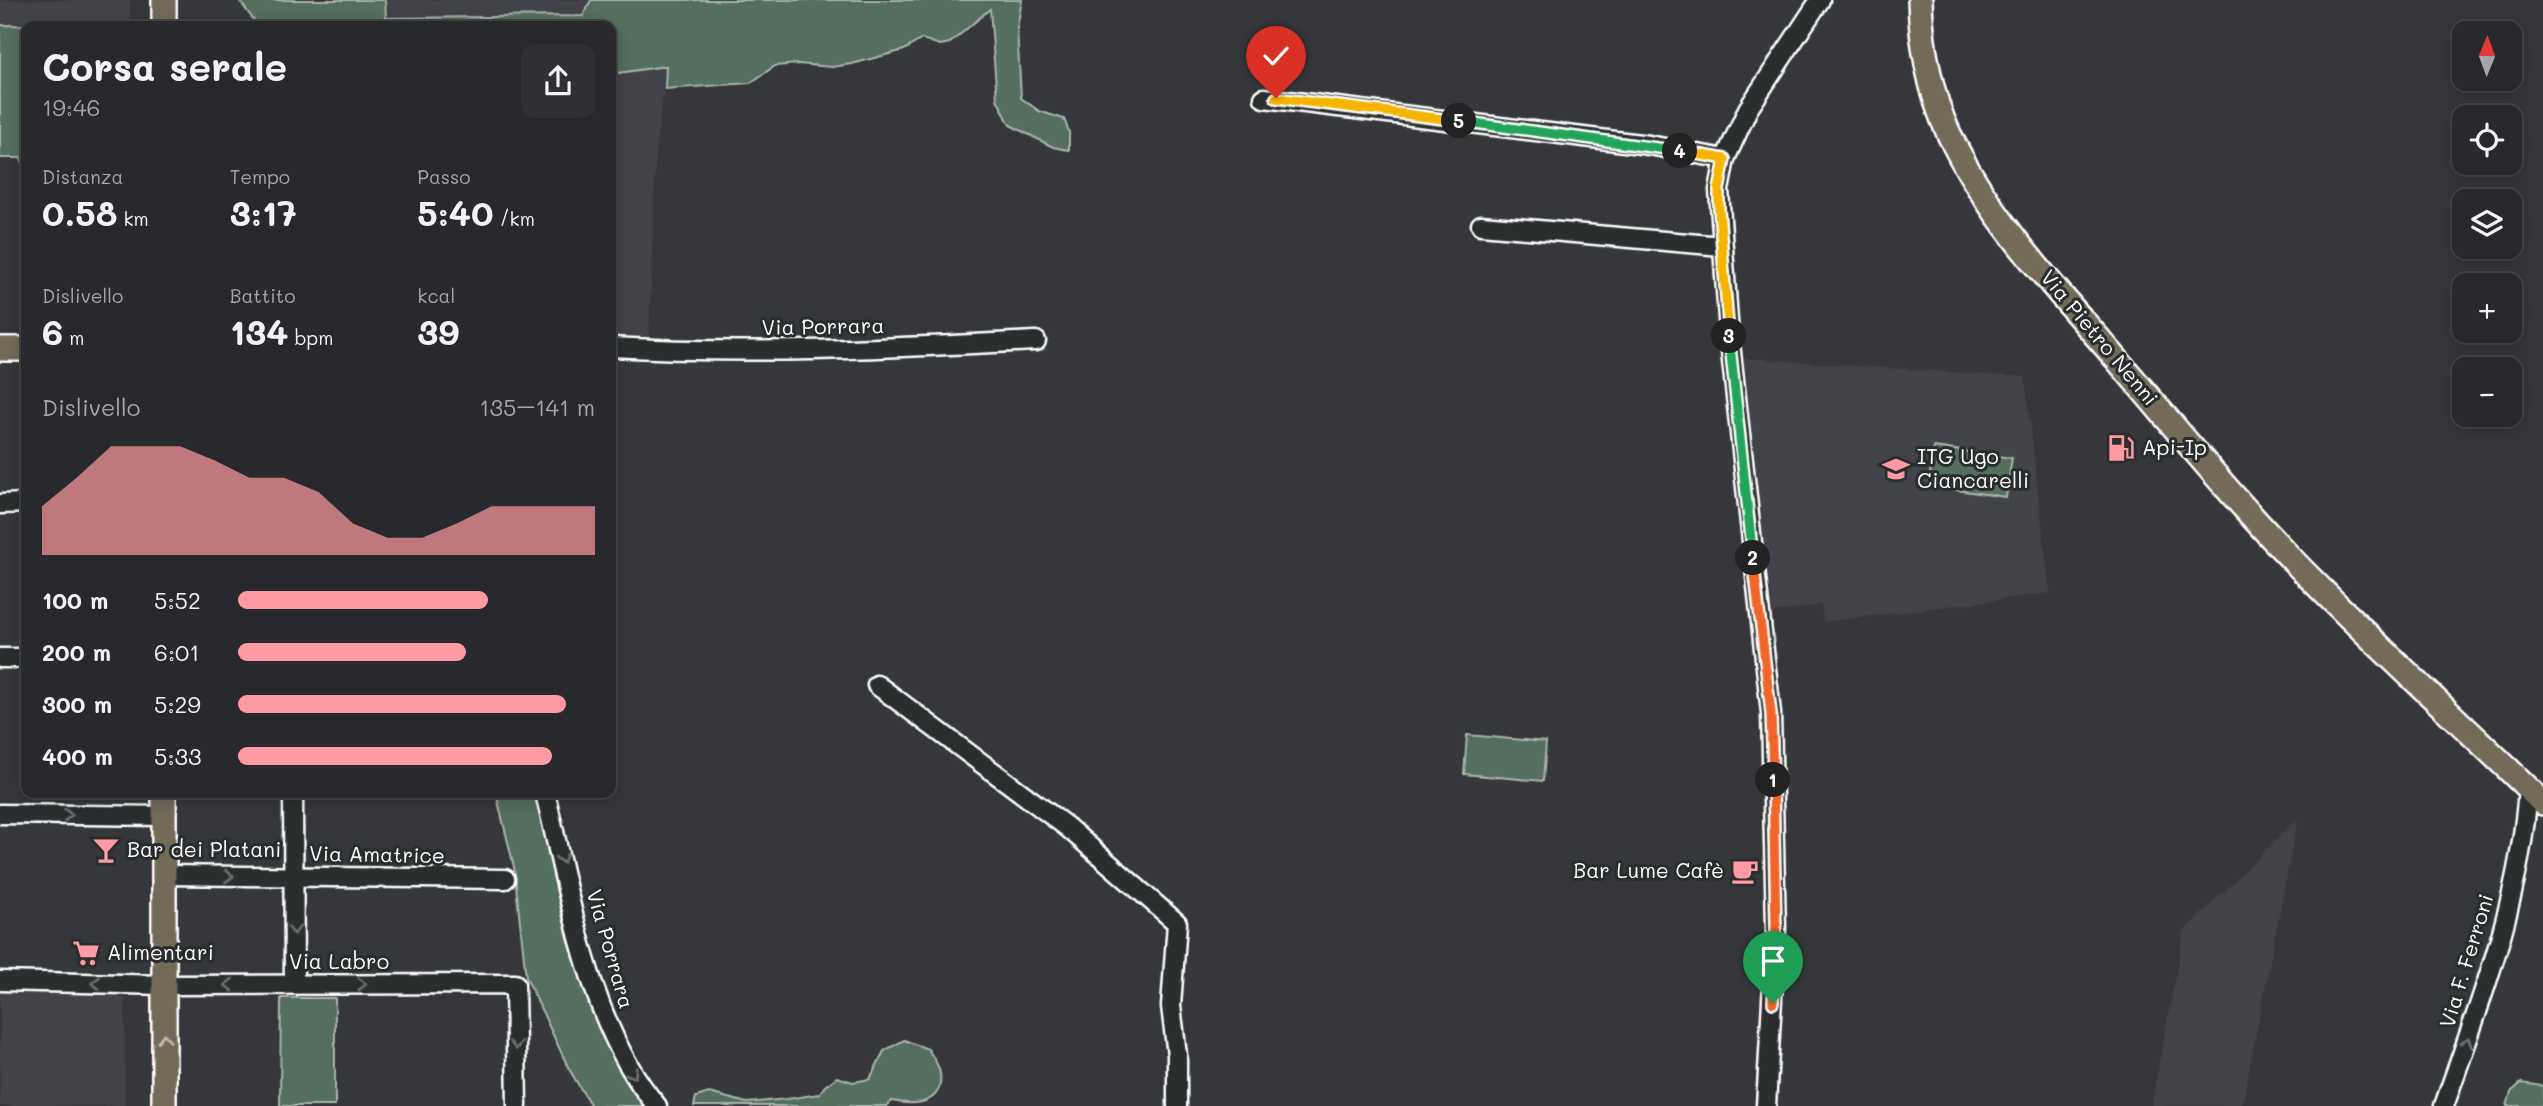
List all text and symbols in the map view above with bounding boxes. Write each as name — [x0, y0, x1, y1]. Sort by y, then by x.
north arrow — [2452, 21, 2522, 91]
map controls — [2452, 21, 2522, 427]
pin — [1246, 26, 1306, 98]
icon: check — [1257, 37, 1295, 75]
text: Corsa serale — [42, 41, 287, 91]
button: share — [521, 44, 595, 118]
text: 19:46 — [42, 92, 100, 122]
pin: 5 — [1442, 104, 1476, 138]
button: locate — [2452, 105, 2522, 175]
text: 5 — [1453, 108, 1464, 133]
pin: 4 — [1662, 134, 1698, 168]
text: 4 — [1673, 138, 1686, 163]
text: Distanza — [42, 164, 123, 189]
text: Tempo — [230, 164, 290, 189]
text: Passo — [417, 164, 471, 189]
text: 0.58 — [42, 189, 117, 235]
text: 3:17 — [230, 189, 297, 235]
text: 5:40 — [417, 189, 494, 235]
button: layers — [2452, 189, 2522, 259]
text: km — [117, 206, 149, 231]
text: /km — [494, 206, 535, 231]
street label: Via Pietro Nenni — [2035, 264, 2165, 410]
button: + — [2452, 273, 2522, 343]
text: Dislivello — [42, 283, 123, 308]
text: Battito — [230, 283, 295, 308]
text: kcal — [417, 283, 455, 308]
text: 6 — [42, 308, 63, 354]
text: 134 — [230, 308, 288, 354]
text: 39 — [417, 308, 459, 354]
street label: Via Porrara — [761, 311, 885, 340]
pin: 3 — [1712, 318, 1746, 354]
text: 3 — [1723, 323, 1734, 348]
text: m — [63, 325, 84, 350]
text: bpm — [288, 325, 333, 350]
button: − — [2452, 357, 2522, 427]
text: Dislivello — [42, 392, 140, 422]
text: 135–141 m — [479, 392, 595, 422]
fuel station icon: Api-Ip — [2106, 433, 2136, 463]
place label: Api-Ip — [2142, 433, 2207, 460]
place label: ITG Ugo Ciancarelli — [1917, 442, 2029, 493]
school or university icon: ITG Ugo Ciancarelli — [1881, 454, 1911, 484]
pin: 2 — [1736, 540, 1770, 576]
text: 2 — [1747, 545, 1758, 570]
text: 100 m — [42, 585, 108, 615]
text: 5:52 — [154, 585, 201, 615]
text: 200 m — [42, 637, 111, 667]
text: 6:01 — [154, 637, 200, 667]
text: 300 m — [42, 689, 112, 719]
text: 5:29 — [154, 689, 201, 719]
text: 400 m — [42, 741, 113, 771]
text: 5:33 — [154, 741, 202, 771]
pin: 1 — [1756, 762, 1790, 798]
text: 1 — [1768, 767, 1777, 792]
one-way arrow — [63, 807, 74, 823]
bar icon: Bar dei Platani — [91, 835, 121, 865]
place label: Bar dei Platani — [127, 835, 281, 862]
street label: Via Amatrice — [309, 839, 445, 868]
one-way arrow — [554, 853, 568, 865]
place label: Bar Lume Cafè — [1573, 856, 1724, 883]
cafe icon: Bar Lume Cafè — [1730, 856, 1760, 886]
one-way arrow — [224, 868, 235, 884]
street label: Via Porrara — [582, 886, 641, 1011]
street label: Via F. Ferroni — [2432, 890, 2499, 1031]
one-way arrow — [286, 926, 302, 936]
pin — [1743, 931, 1803, 1003]
supermarket icon: Alimentari — [71, 938, 101, 968]
place label: Alimentari — [107, 938, 214, 965]
icon: arrive — [1754, 942, 1792, 980]
street label: Via Labro — [289, 947, 389, 974]
one-way arrow — [90, 976, 101, 991]
one-way arrow — [357, 976, 368, 992]
one-way arrow — [223, 977, 234, 993]
one-way arrow — [156, 1032, 172, 1043]
one-way arrow — [2459, 1036, 2473, 1048]
one-way arrow — [508, 1040, 524, 1051]
one-way arrow — [625, 1066, 638, 1079]

